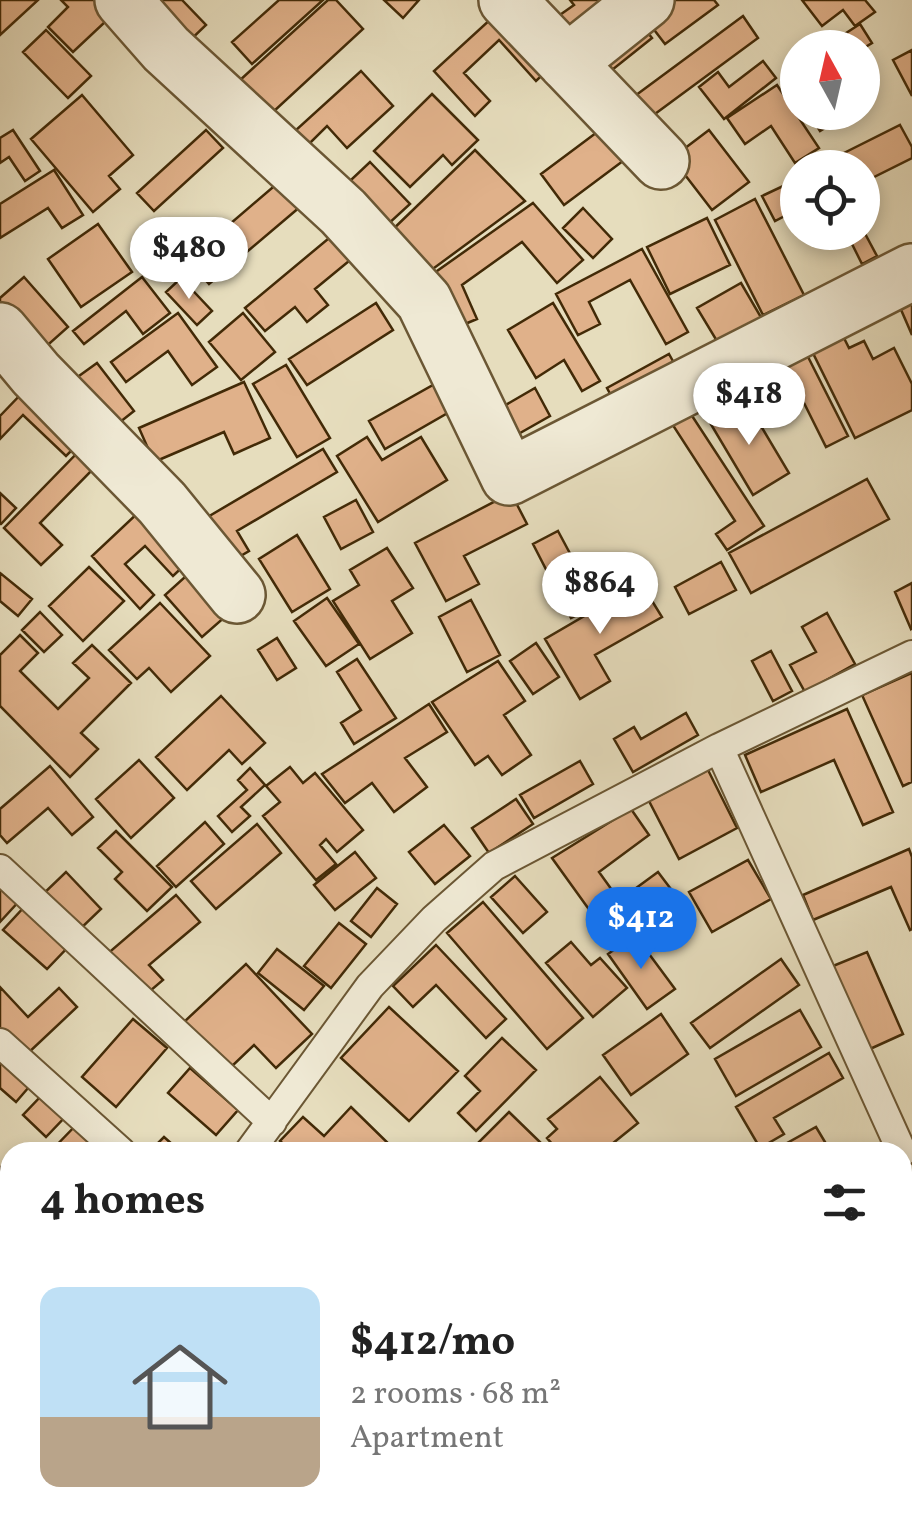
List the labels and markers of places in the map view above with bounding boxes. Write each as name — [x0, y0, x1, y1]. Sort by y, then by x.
pin: $480 — [130, 217, 248, 302]
pin: $418 — [690, 363, 808, 448]
pin: $864 — [541, 552, 659, 637]
pin: $412 — [582, 887, 700, 972]

